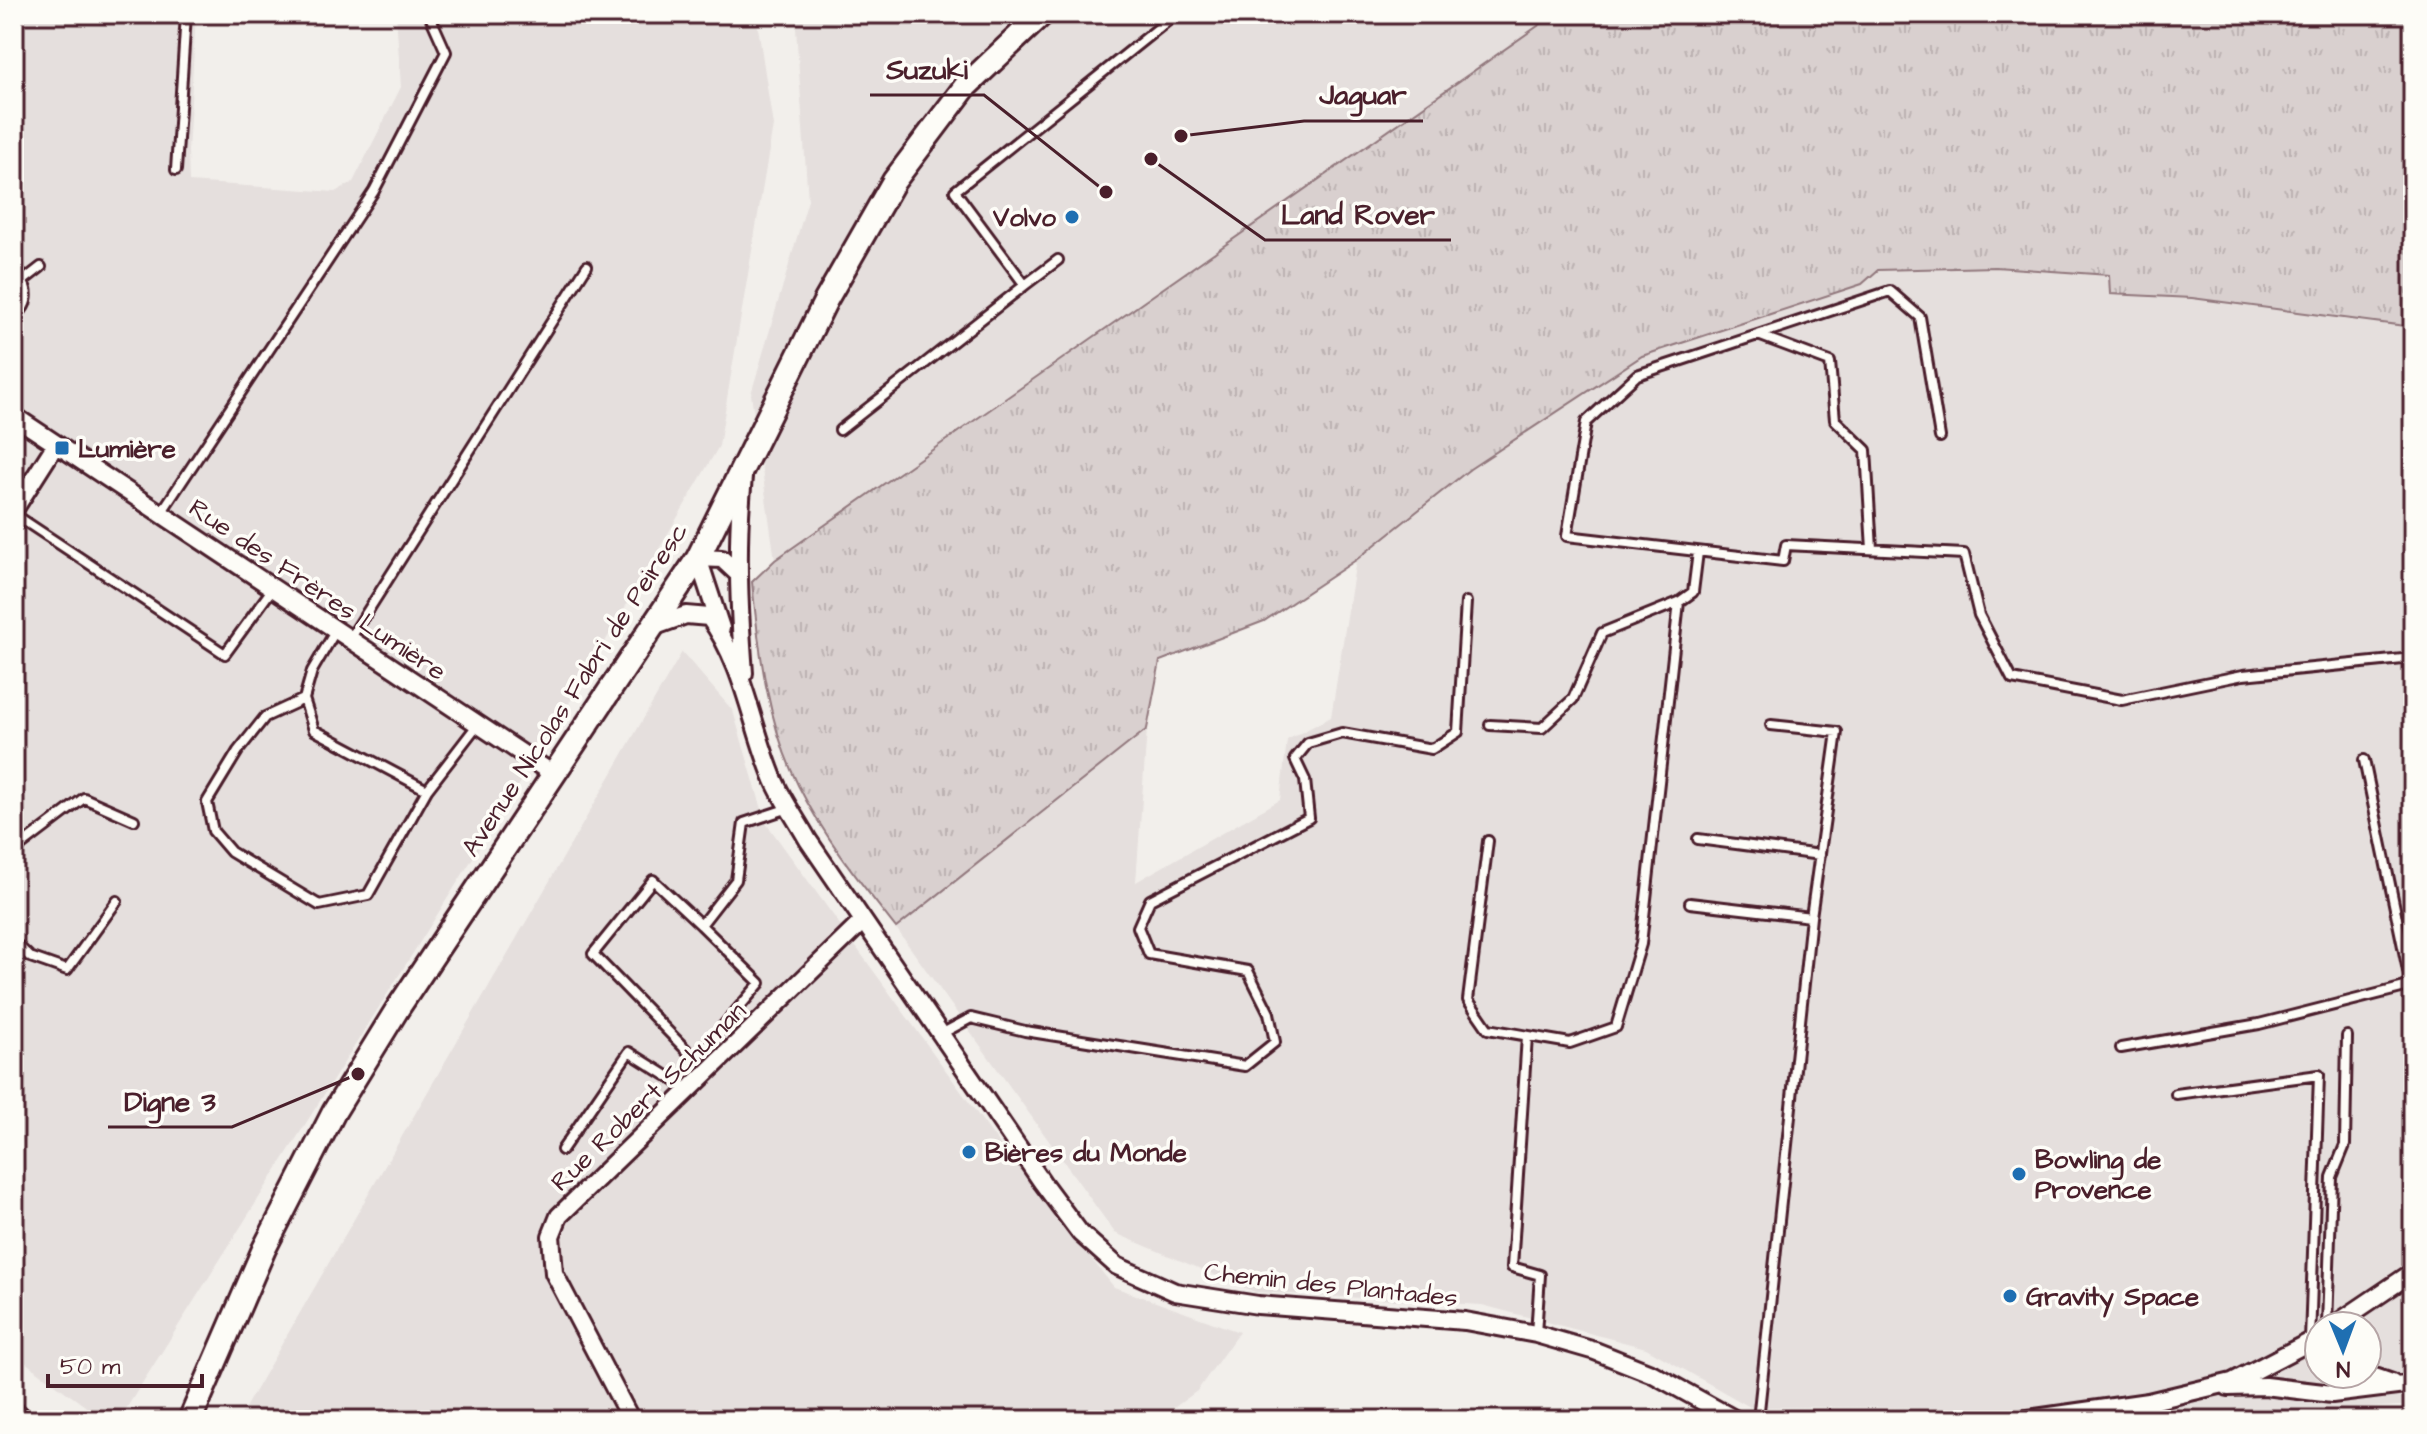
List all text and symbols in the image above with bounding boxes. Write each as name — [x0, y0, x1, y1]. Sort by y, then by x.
callout: Suzuki — [870, 43, 984, 95]
text: Suzuki — [885, 51, 969, 90]
callout: Jaguar — [1304, 69, 1423, 121]
text: Jaguar — [1318, 76, 1407, 117]
callout: Land Rover — [1265, 188, 1451, 240]
text: Land Rover — [1281, 196, 1436, 235]
place label: Volvo — [992, 200, 1056, 236]
marker: Volvo — [1063, 208, 1081, 226]
place label: Lumière — [78, 431, 176, 467]
marker: Lumière — [53, 439, 71, 457]
street label: Rue des Frères Lumière — [182, 490, 453, 690]
street label: Avenue Nicolas Fabri de Peiresc — [453, 515, 697, 864]
street label: Rue Robert Schuman — [543, 994, 754, 1200]
callout: Digne 3 — [108, 1075, 232, 1127]
text: Digne 3 — [124, 1083, 216, 1124]
place label: Bières du Monde — [985, 1135, 1187, 1171]
place label: Bowling de Provence — [2035, 1142, 2161, 1208]
marker: Bières du Monde — [960, 1143, 978, 1161]
marker: Bowling de Provence — [2010, 1165, 2028, 1183]
street label: Chemin des Plantades — [1202, 1254, 1460, 1316]
place label: Gravity Space — [2026, 1279, 2199, 1318]
marker: Gravity Space — [2001, 1287, 2019, 1305]
north arrow — [2303, 1310, 2383, 1390]
scale bar — [48, 1338, 202, 1388]
text: 50 m — [60, 1350, 121, 1384]
text: N — [2336, 1353, 2350, 1384]

